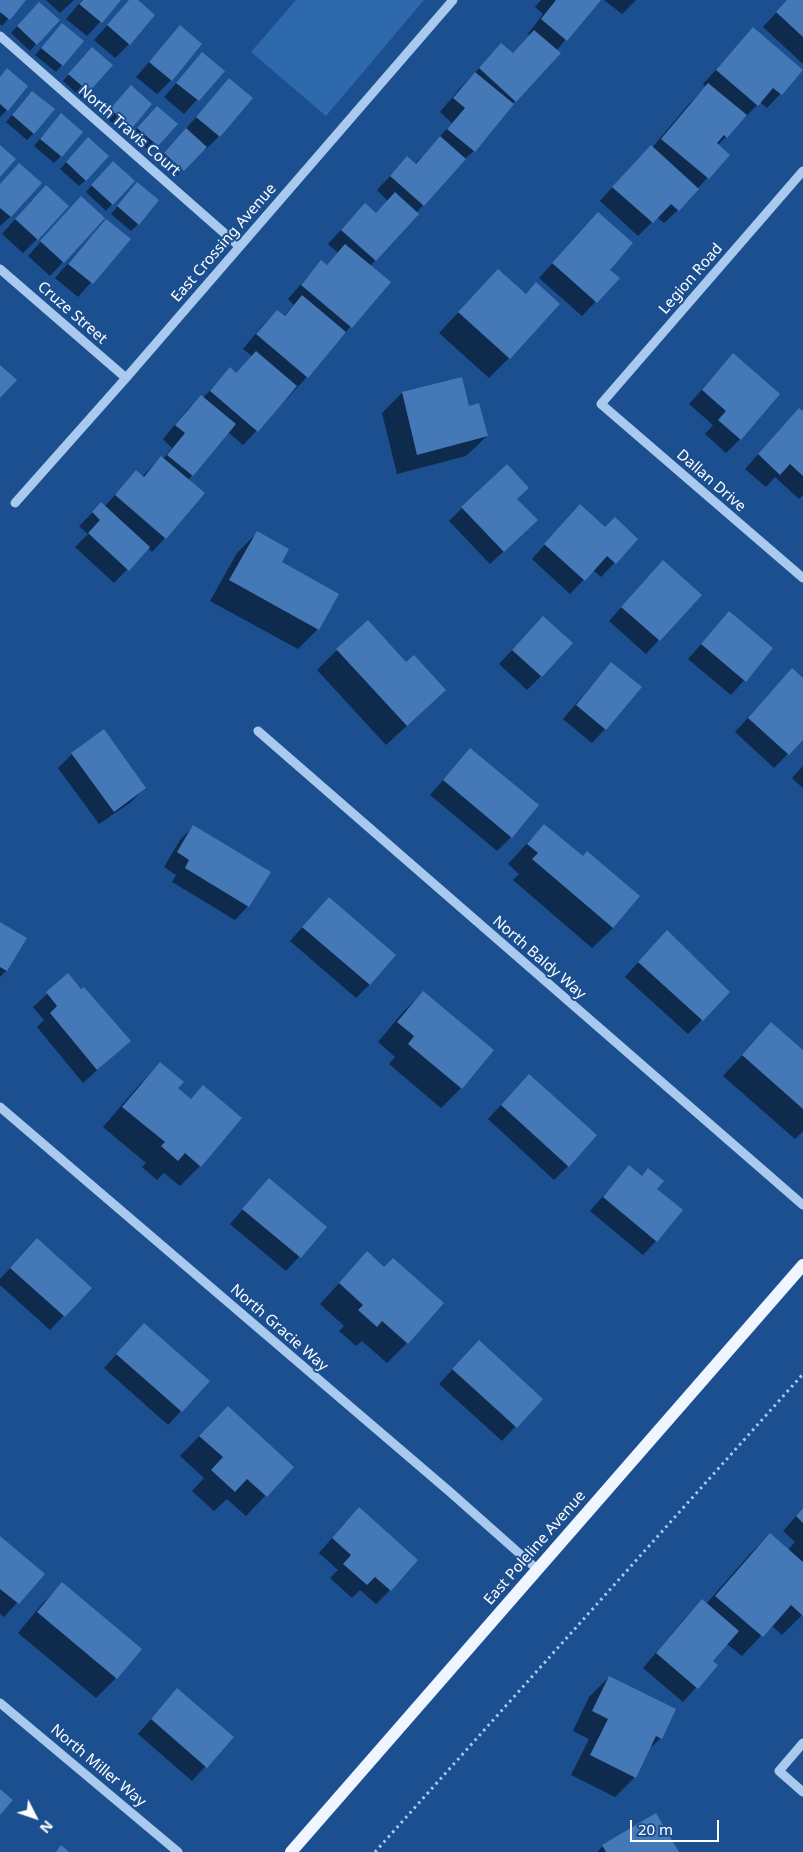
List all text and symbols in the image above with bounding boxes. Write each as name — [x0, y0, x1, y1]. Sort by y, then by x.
street label: North Travis Court — [74, 82, 184, 180]
street label: East Crossing Avenue — [168, 180, 280, 306]
street label: Legion Road — [655, 240, 727, 318]
street label: Cruze Street — [34, 278, 110, 348]
street label: Dallan Drive — [673, 446, 749, 516]
street label: North Baldy Way — [489, 913, 589, 1003]
street label: North Gracie Way — [226, 1281, 332, 1375]
street label: East Poleline Avenue — [480, 1487, 590, 1609]
street label: North Miller Way — [47, 1721, 149, 1811]
north arrow — [10, 1792, 60, 1842]
scale bar — [633, 1810, 722, 1842]
text: N — [36, 1817, 58, 1838]
text: 20 m — [638, 1819, 673, 1839]

